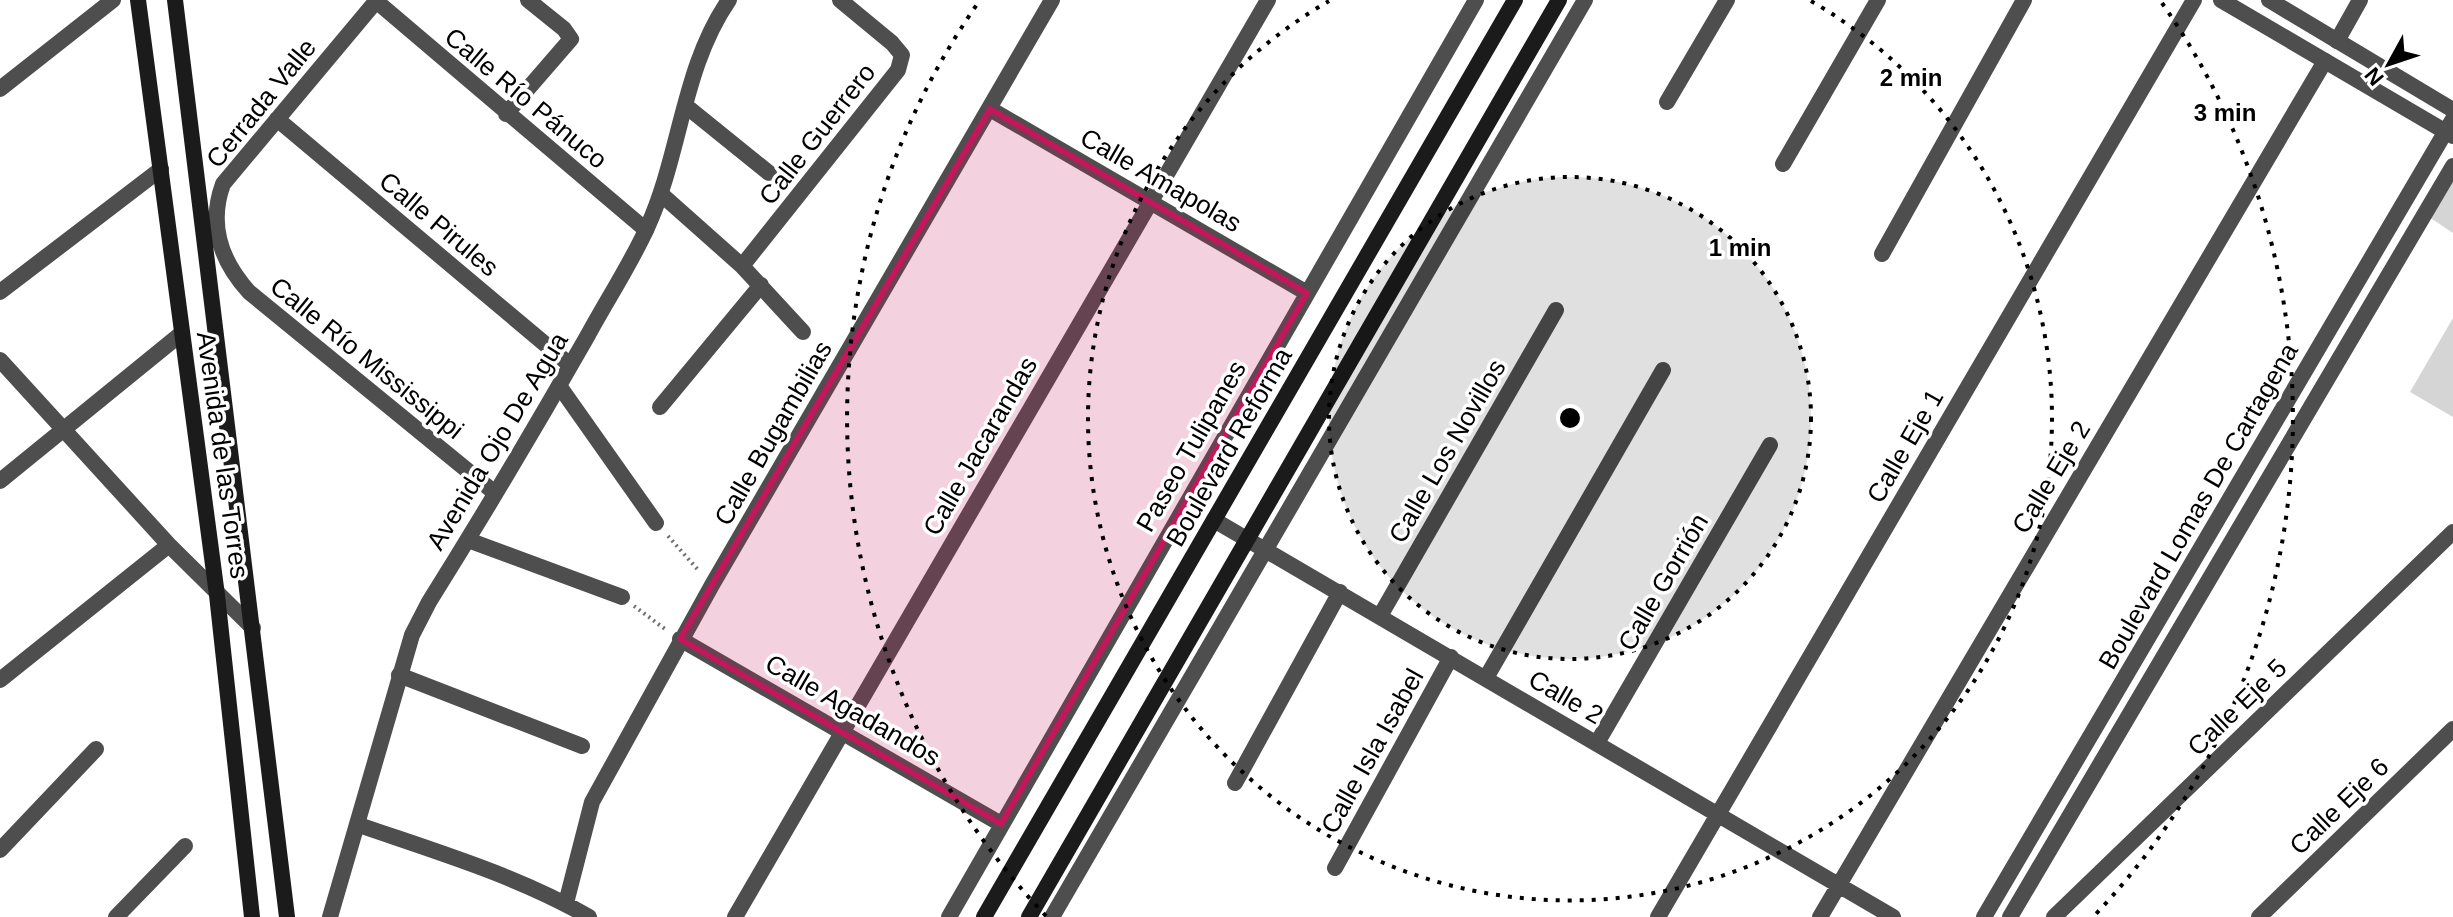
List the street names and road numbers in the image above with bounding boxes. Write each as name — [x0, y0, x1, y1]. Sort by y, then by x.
street label: Calle Río Pánuco — [439, 21, 613, 175]
street label: Cerrada Valle — [200, 33, 322, 173]
street label: Calle Guerrero — [753, 58, 881, 210]
street label: Calle Amapolas — [1075, 122, 1247, 238]
street label: Calle Pirules — [373, 166, 505, 282]
street label: Calle Río Mississippi — [264, 271, 470, 445]
street label: Avenida Ojo De Agua — [420, 326, 574, 555]
street label: Avenida de las Torres — [191, 330, 255, 580]
street label: Calle Bugambilias — [708, 335, 838, 531]
street label: Boulevard Lomas De Cartagena — [2092, 337, 2304, 674]
street label: Boulevard Reforma — [1160, 342, 1298, 551]
street label: Calle Jacarandas — [917, 352, 1043, 540]
street label: Calle Los Novillos — [1382, 354, 1512, 548]
street label: Paseo Tulipanes — [1130, 355, 1252, 537]
street label: Calle Eje 1 — [1861, 384, 1949, 508]
street label: Calle Eje 2 — [2006, 415, 2096, 539]
street label: Calle Gorrión — [1612, 508, 1714, 656]
street label: Calle Agadandos — [760, 648, 946, 772]
street label: Calle Eje 5 — [2181, 653, 2293, 761]
street label: Calle Isla Isabel — [1314, 663, 1430, 839]
street label: Calle 2 — [1523, 664, 1609, 730]
street label: Calle Eje 6 — [2283, 752, 2395, 860]

